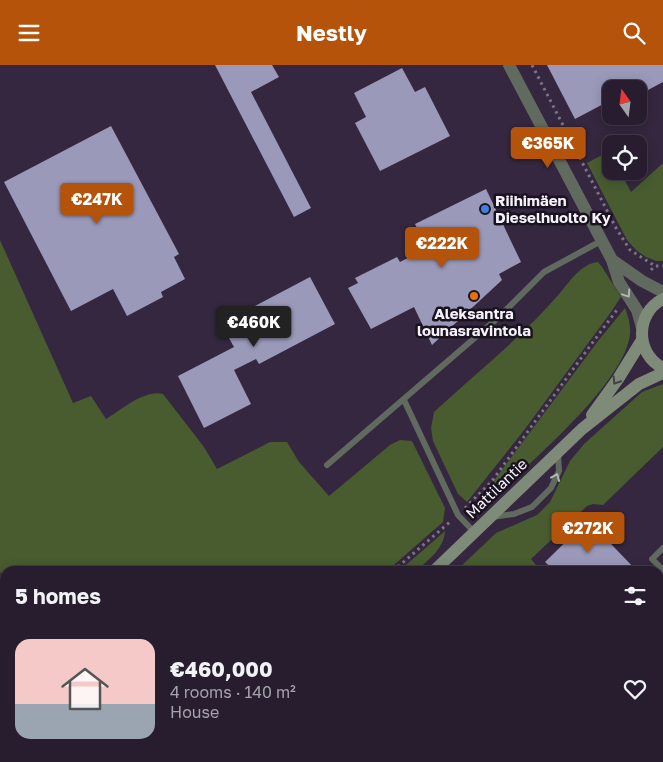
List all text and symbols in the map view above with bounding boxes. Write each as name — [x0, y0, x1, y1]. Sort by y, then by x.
icon: menu — [15, 19, 43, 47]
text: Nestly — [296, 19, 367, 46]
icon: search — [620, 19, 648, 47]
north arrow — [602, 80, 648, 125]
map controls — [602, 80, 647, 180]
pin: €365K — [513, 127, 583, 169]
text: €365K — [522, 133, 574, 153]
button: locate — [602, 135, 647, 180]
pin: €247K — [62, 183, 132, 225]
text: €247K — [71, 189, 123, 209]
place label: Riihimäen Dieselhuolto Ky — [495, 191, 611, 226]
marker: Riihimäen Dieselhuolto Ky — [479, 203, 491, 215]
pin: €222K — [407, 227, 477, 269]
text: €222K — [416, 233, 468, 253]
one-way arrow — [621, 289, 630, 298]
marker: Aleksantra lounasravintola — [468, 290, 480, 302]
place label: Aleksantra lounasravintola — [417, 304, 531, 339]
pin: €460K — [219, 305, 289, 348]
text: €460K — [227, 312, 281, 332]
one-way arrow — [613, 376, 622, 385]
street label: Mattilantie — [462, 454, 531, 522]
one-way arrow — [549, 473, 560, 482]
pin: €272K — [553, 511, 623, 554]
text: €272K — [562, 518, 614, 538]
icon: filters — [621, 582, 649, 610]
text: 5 homes — [15, 583, 101, 609]
text: €460,000 — [170, 656, 273, 682]
icon: home — [55, 659, 115, 719]
icon: heart — [621, 675, 649, 703]
text: 4 rooms · 140 m² — [170, 682, 296, 702]
text: House — [170, 702, 219, 722]

